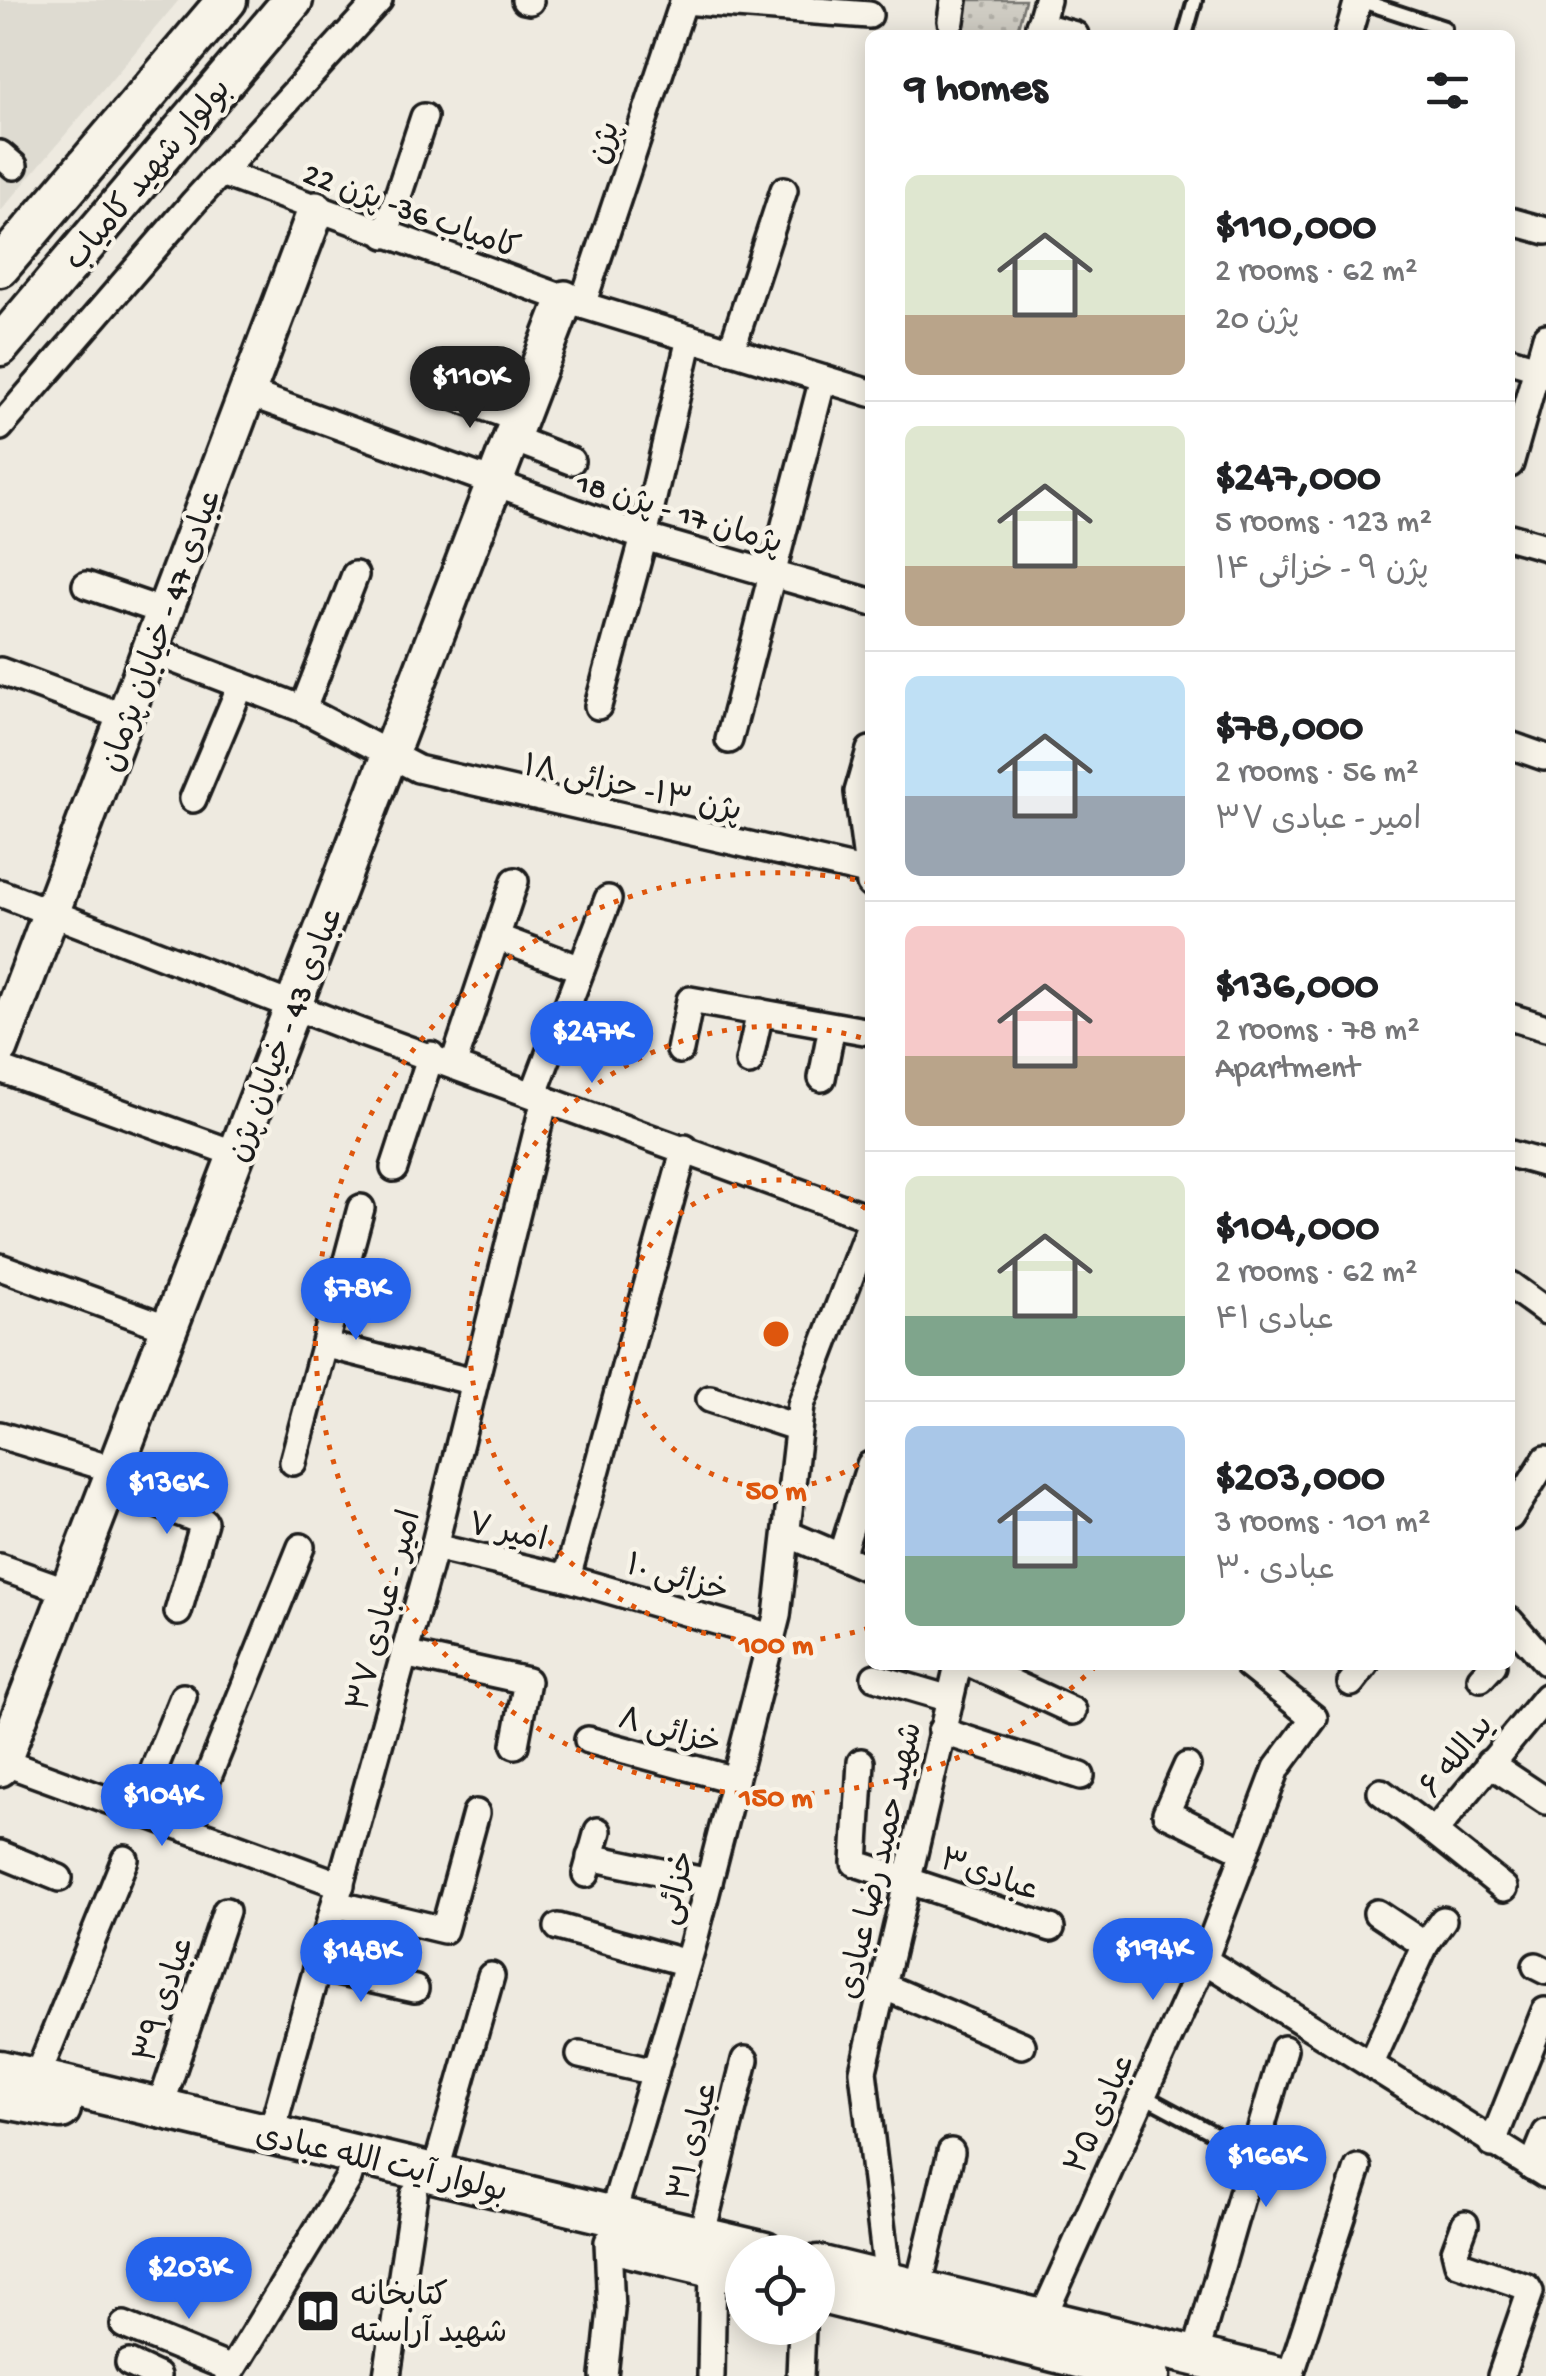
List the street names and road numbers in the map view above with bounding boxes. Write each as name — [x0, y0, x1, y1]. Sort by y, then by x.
street label: بولوار شهید کامیاب — [58, 72, 241, 280]
street label: پژن — [582, 117, 631, 170]
street label: کامیاب 36- پژن 22 — [297, 157, 524, 270]
street label: پژمان 17 - پژن 18 — [570, 466, 786, 565]
street label: عبادی 47 - خیابان پژمان — [95, 486, 232, 778]
street label: پژن ۱۳- حزائی ۱۸ — [519, 749, 745, 833]
street label: عبادی 43 - خیابان پژن — [222, 903, 354, 1169]
street label: امیر - عبادی ۳۷ — [342, 1507, 432, 1716]
street label: امیر ۷ — [464, 1507, 550, 1562]
street label: خزائی ۱۰ — [621, 1548, 732, 1613]
street label: خزائی ۸ — [613, 1702, 724, 1766]
street label: یدالله ۶ — [1414, 1709, 1504, 1808]
street label: شهید حمید رضا عبادی — [833, 1719, 933, 2003]
street label: عبادی۳ — [934, 1843, 1043, 1912]
street label: خزائی — [651, 1847, 706, 1929]
street label: عبادی ۳۹ — [129, 1933, 205, 2068]
street label: عبادی ۲۵ — [1059, 2049, 1146, 2181]
street label: عبادی ۳۱ — [663, 2079, 729, 2205]
street label: بولوار آیت الله عبادی — [251, 2116, 511, 2213]

